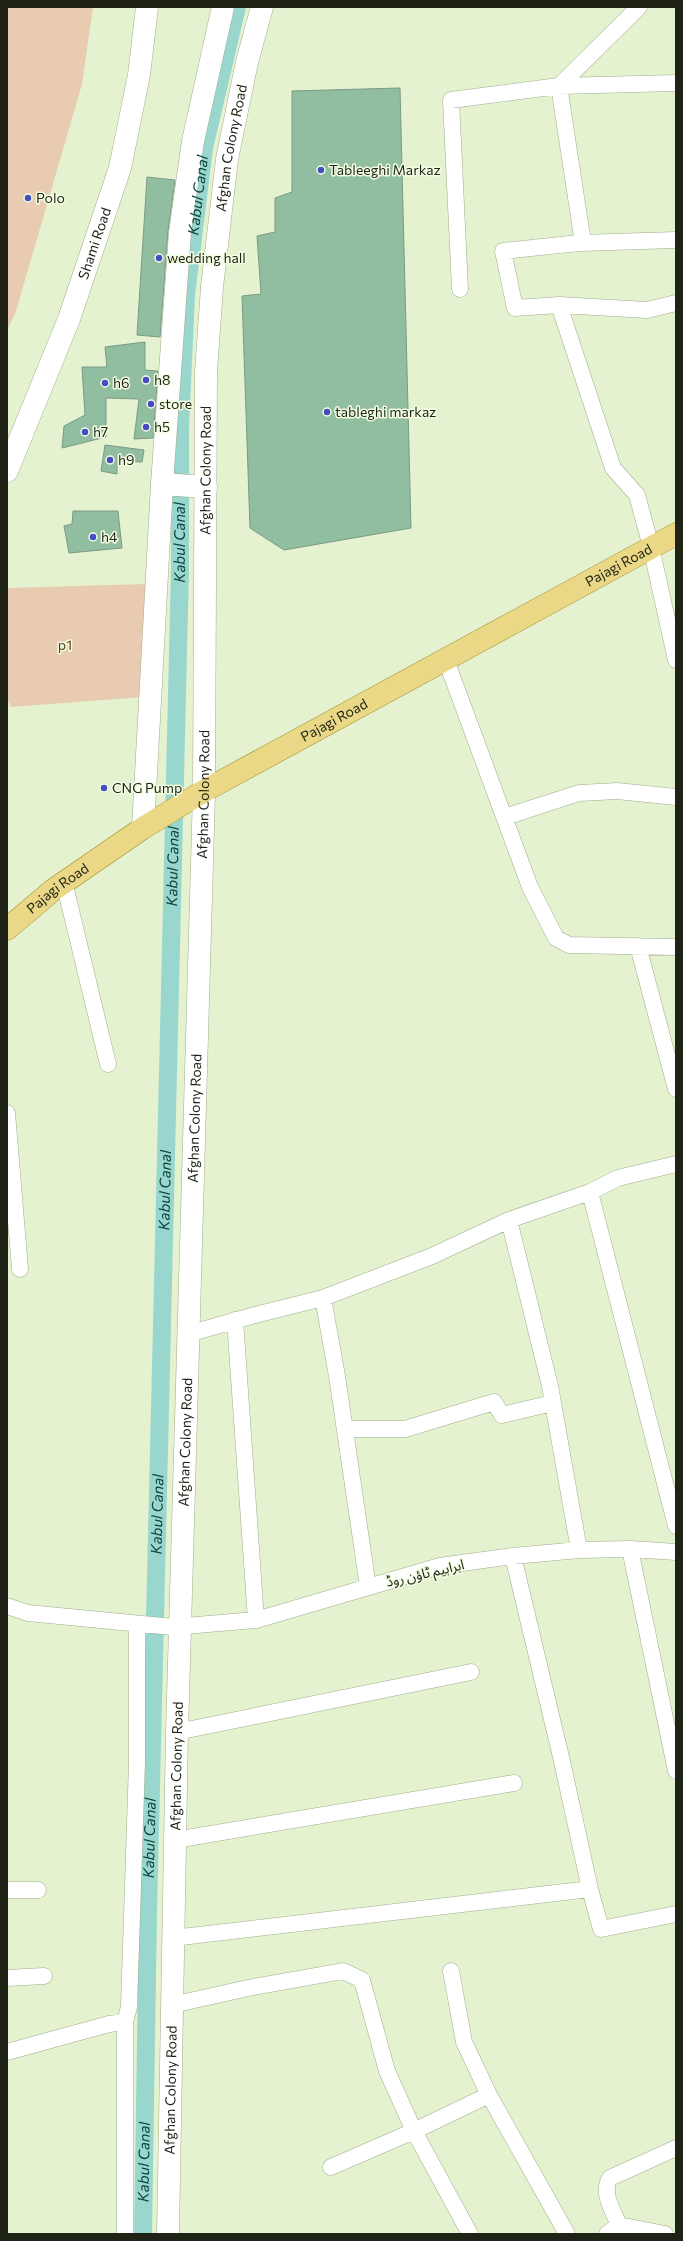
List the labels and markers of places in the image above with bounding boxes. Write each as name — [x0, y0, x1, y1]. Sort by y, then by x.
place label: Tableeghi Markaz — [329, 161, 441, 178]
marker: Tableeghi Markaz — [316, 165, 326, 175]
place label: Polo — [36, 189, 65, 206]
marker: Polo — [23, 193, 33, 203]
place label: wedding hall — [167, 249, 246, 266]
marker: wedding hall — [154, 253, 164, 263]
place label: h8 — [154, 371, 171, 388]
place label: h6 — [113, 374, 130, 391]
marker: h8 — [141, 375, 151, 385]
marker: h6 — [100, 378, 110, 388]
place label: store — [159, 395, 192, 412]
marker: store — [146, 399, 156, 409]
place label: tableghi markaz — [335, 403, 436, 420]
marker: tableghi markaz — [322, 407, 332, 417]
place label: h5 — [154, 418, 170, 435]
marker: h5 — [141, 422, 151, 432]
place label: h7 — [93, 423, 108, 440]
marker: h7 — [80, 427, 90, 437]
place label: h9 — [118, 451, 135, 468]
marker: h9 — [105, 455, 115, 465]
place label: h4 — [101, 528, 118, 545]
marker: h4 — [88, 532, 98, 542]
place label: CNG Pump — [112, 779, 182, 796]
marker: CNG Pump — [99, 783, 109, 793]

